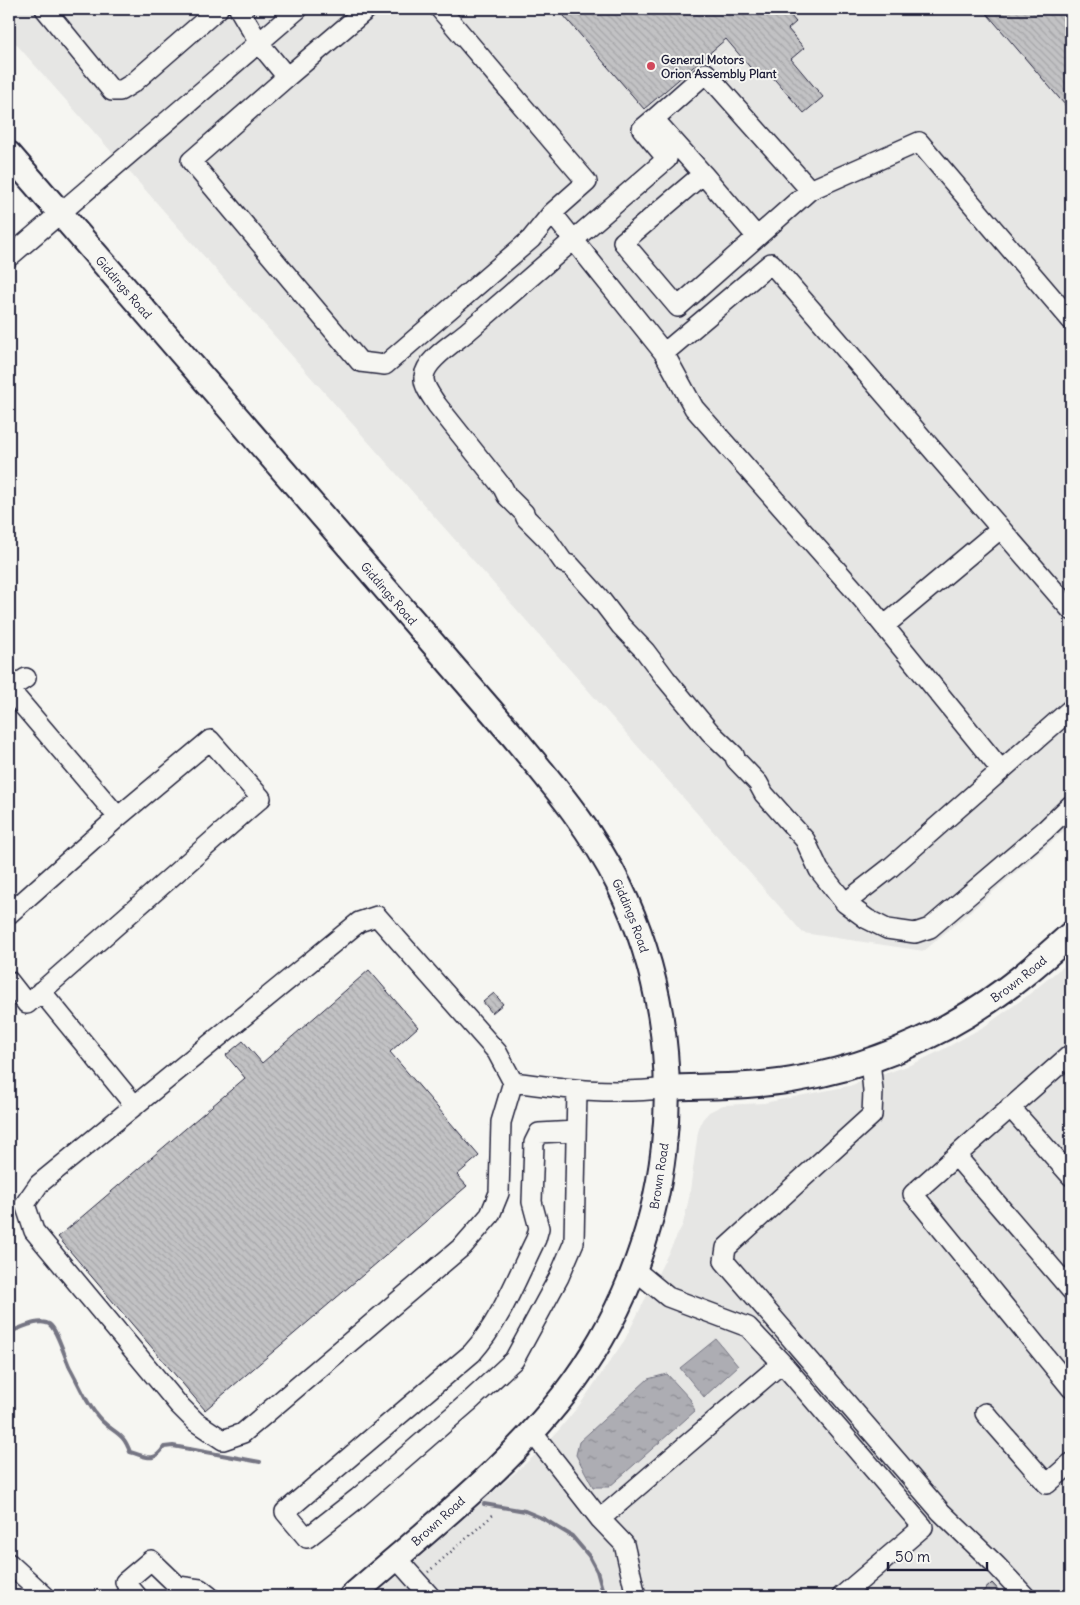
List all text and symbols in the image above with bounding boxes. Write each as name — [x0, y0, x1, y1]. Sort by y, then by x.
place label: General Motors Orion Assembly Plant — [661, 52, 778, 82]
marker: General Motors Orion Assembly Plant — [645, 60, 657, 72]
street label: Giddings Road — [93, 253, 156, 322]
street label: Giddings Road — [358, 559, 421, 628]
street label: Giddings Road — [609, 876, 653, 954]
street label: Brown Road — [987, 952, 1049, 1005]
street label: Brown Road — [646, 1142, 672, 1210]
street label: Brown Road — [408, 1493, 468, 1549]
scale bar — [888, 1540, 986, 1572]
text: 50 m — [895, 1547, 930, 1566]

